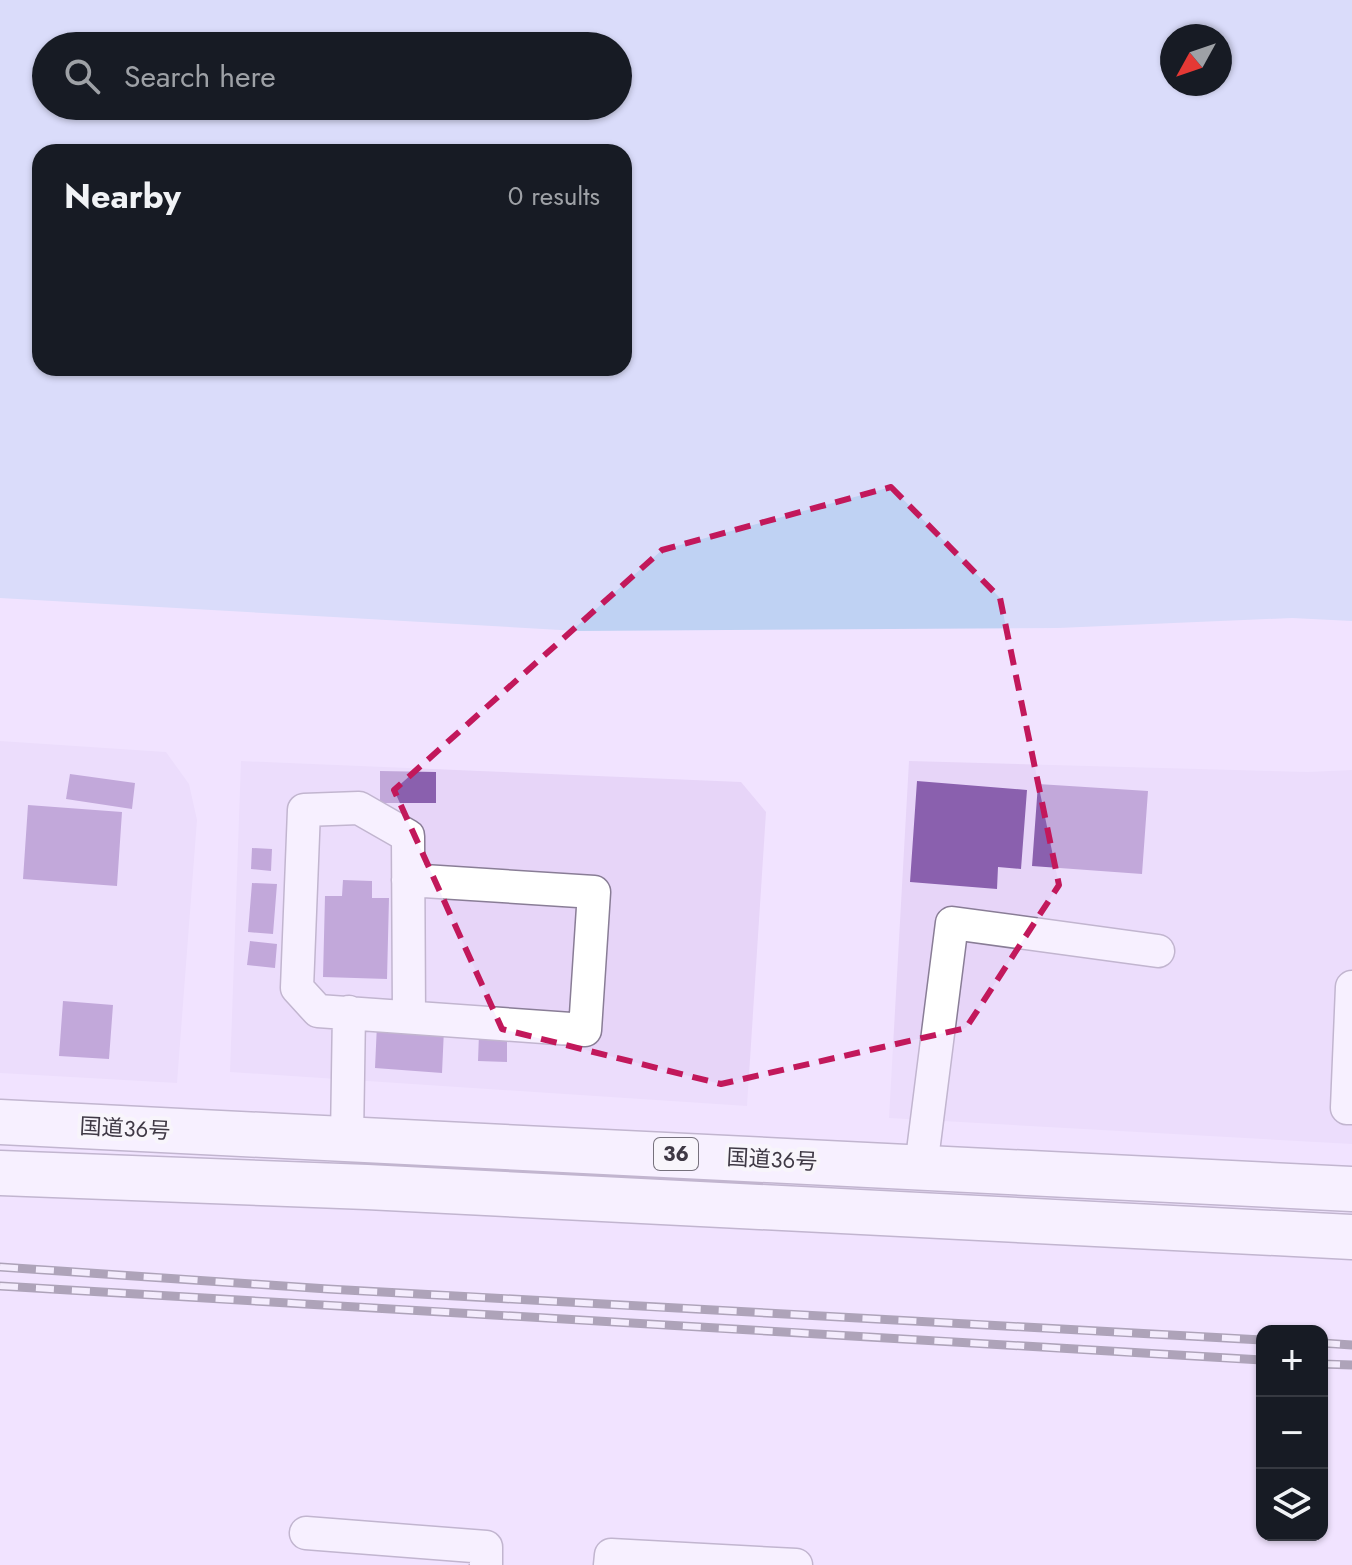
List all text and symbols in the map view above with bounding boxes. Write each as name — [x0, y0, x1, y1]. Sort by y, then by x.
north arrow — [1160, 24, 1232, 96]
search box — [32, 32, 632, 120]
icon: search — [60, 54, 104, 98]
text: Search here — [124, 55, 276, 98]
text: Nearby — [64, 172, 181, 221]
text: 0 results — [508, 177, 600, 215]
street label: 国道36号 — [79, 1110, 171, 1146]
road number: 36 — [654, 1138, 698, 1170]
street label: 国道36号 — [726, 1141, 818, 1177]
map controls — [1256, 1325, 1328, 1541]
button: + — [1256, 1325, 1328, 1397]
button: − — [1256, 1397, 1328, 1469]
button: layers — [1256, 1469, 1328, 1541]

